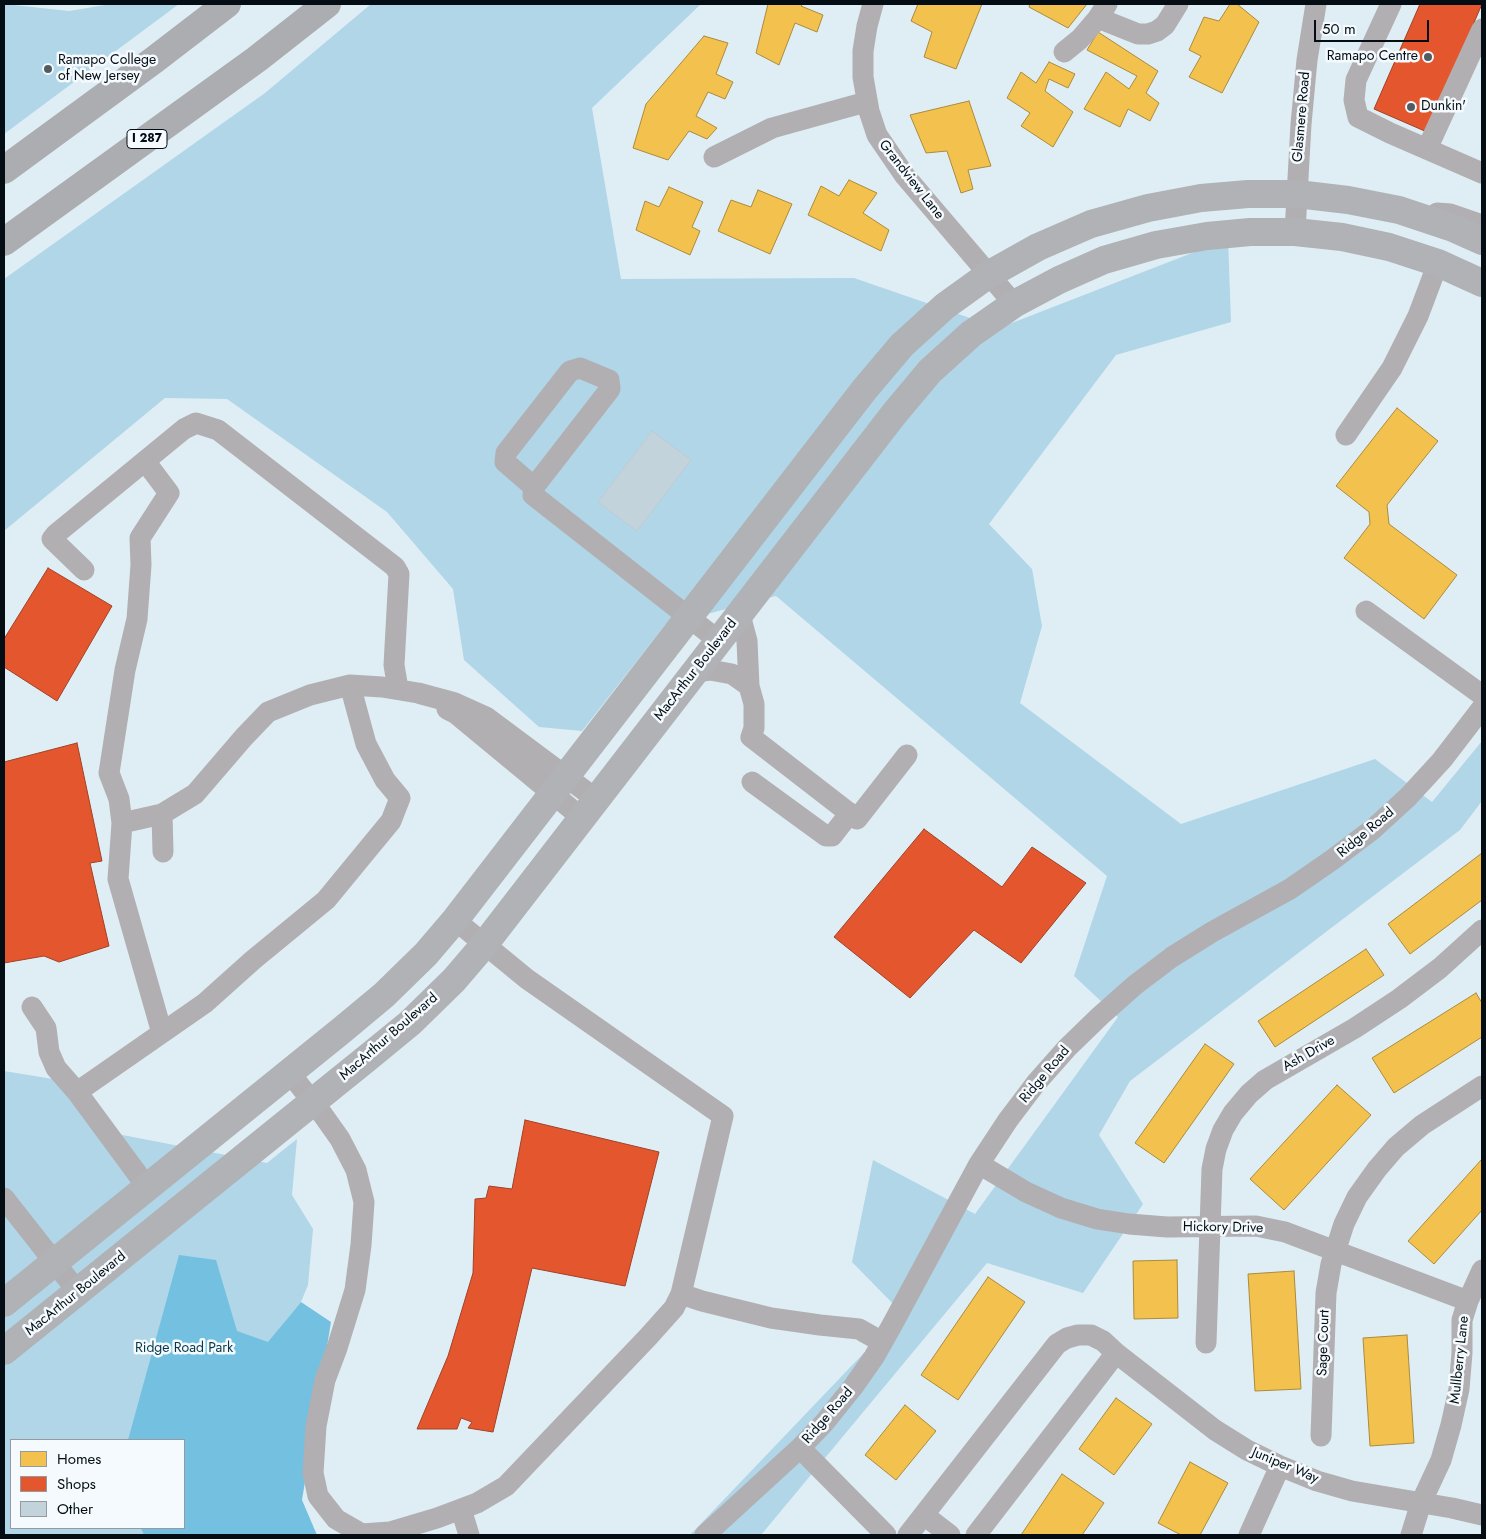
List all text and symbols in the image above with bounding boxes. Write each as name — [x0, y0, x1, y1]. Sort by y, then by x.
scale bar — [1316, 10, 1431, 42]
text: 50 m — [1322, 18, 1356, 40]
place label: Ramapo Centre — [1327, 49, 1418, 65]
marker: Ramapo Centre — [1422, 51, 1434, 63]
place label: Ramapo College of New Jersey — [58, 53, 156, 85]
marker: Ramapo College of New Jersey — [42, 63, 54, 75]
street label: Glasmere Road — [1290, 71, 1314, 163]
place label: Dunkin' — [1421, 99, 1466, 115]
marker: Dunkin' — [1405, 101, 1417, 113]
road number: I 287 — [127, 130, 167, 148]
street label: Grandview Lane — [875, 137, 947, 223]
street label: MacArthur Boulevard — [651, 616, 741, 724]
street label: Ridge Road — [1334, 804, 1398, 862]
street label: MacArthur Boulevard — [336, 990, 442, 1084]
street label: Ash Drive — [1280, 1032, 1338, 1076]
street label: Ridge Road — [1016, 1043, 1074, 1107]
street label: Hickory Drive — [1183, 1219, 1263, 1237]
street label: MacArthur Boulevard — [22, 1248, 130, 1340]
street label: Sage Court — [1314, 1309, 1334, 1377]
street label: Mullberry Lane — [1447, 1315, 1473, 1405]
park label: Ridge Road Park — [135, 1341, 233, 1357]
street label: Ridge Road — [799, 1384, 857, 1448]
legend — [10, 1439, 185, 1529]
street label: Juniper Way — [1249, 1444, 1321, 1488]
text: Homes — [57, 1448, 101, 1470]
text: Shops — [57, 1473, 96, 1495]
text: Other — [57, 1498, 93, 1520]

